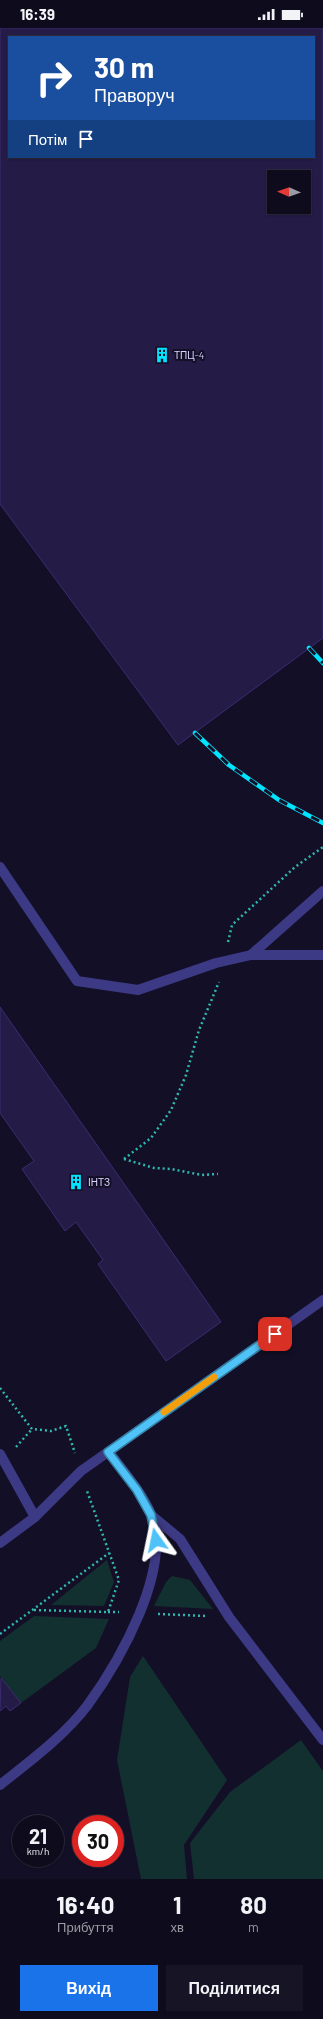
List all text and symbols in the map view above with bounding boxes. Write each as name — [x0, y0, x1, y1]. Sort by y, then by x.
text: 16:39 — [20, 5, 55, 23]
text: 30 m — [94, 50, 154, 84]
icon: right — [28, 52, 80, 104]
text: Праворуч — [94, 84, 175, 106]
icon: arrive — [75, 128, 97, 150]
text: Потім — [28, 130, 67, 148]
north arrow — [267, 170, 311, 214]
map controls — [267, 170, 311, 214]
building icon: ТПЦ-4 — [153, 346, 171, 364]
place label: ТПЦ-4 — [174, 349, 204, 361]
building icon: ІНТЗ — [67, 1173, 85, 1191]
place label: ІНТЗ — [88, 1176, 110, 1188]
pin — [258, 1317, 292, 1351]
icon: arrive — [264, 1323, 286, 1345]
position arrow — [135, 1519, 177, 1561]
speed limit sign: 30 — [72, 1815, 124, 1867]
text: 21 — [29, 1824, 47, 1848]
text: km/h — [27, 1845, 49, 1857]
text: 16:40 — [56, 1890, 114, 1919]
text: 1 — [173, 1890, 182, 1919]
text: 80 — [240, 1890, 267, 1919]
text: Прибуття — [57, 1919, 114, 1935]
text: хв — [171, 1919, 184, 1935]
text: m — [248, 1919, 259, 1935]
button: Вихід — [20, 1965, 158, 2011]
button: Поділитися — [166, 1965, 303, 2011]

